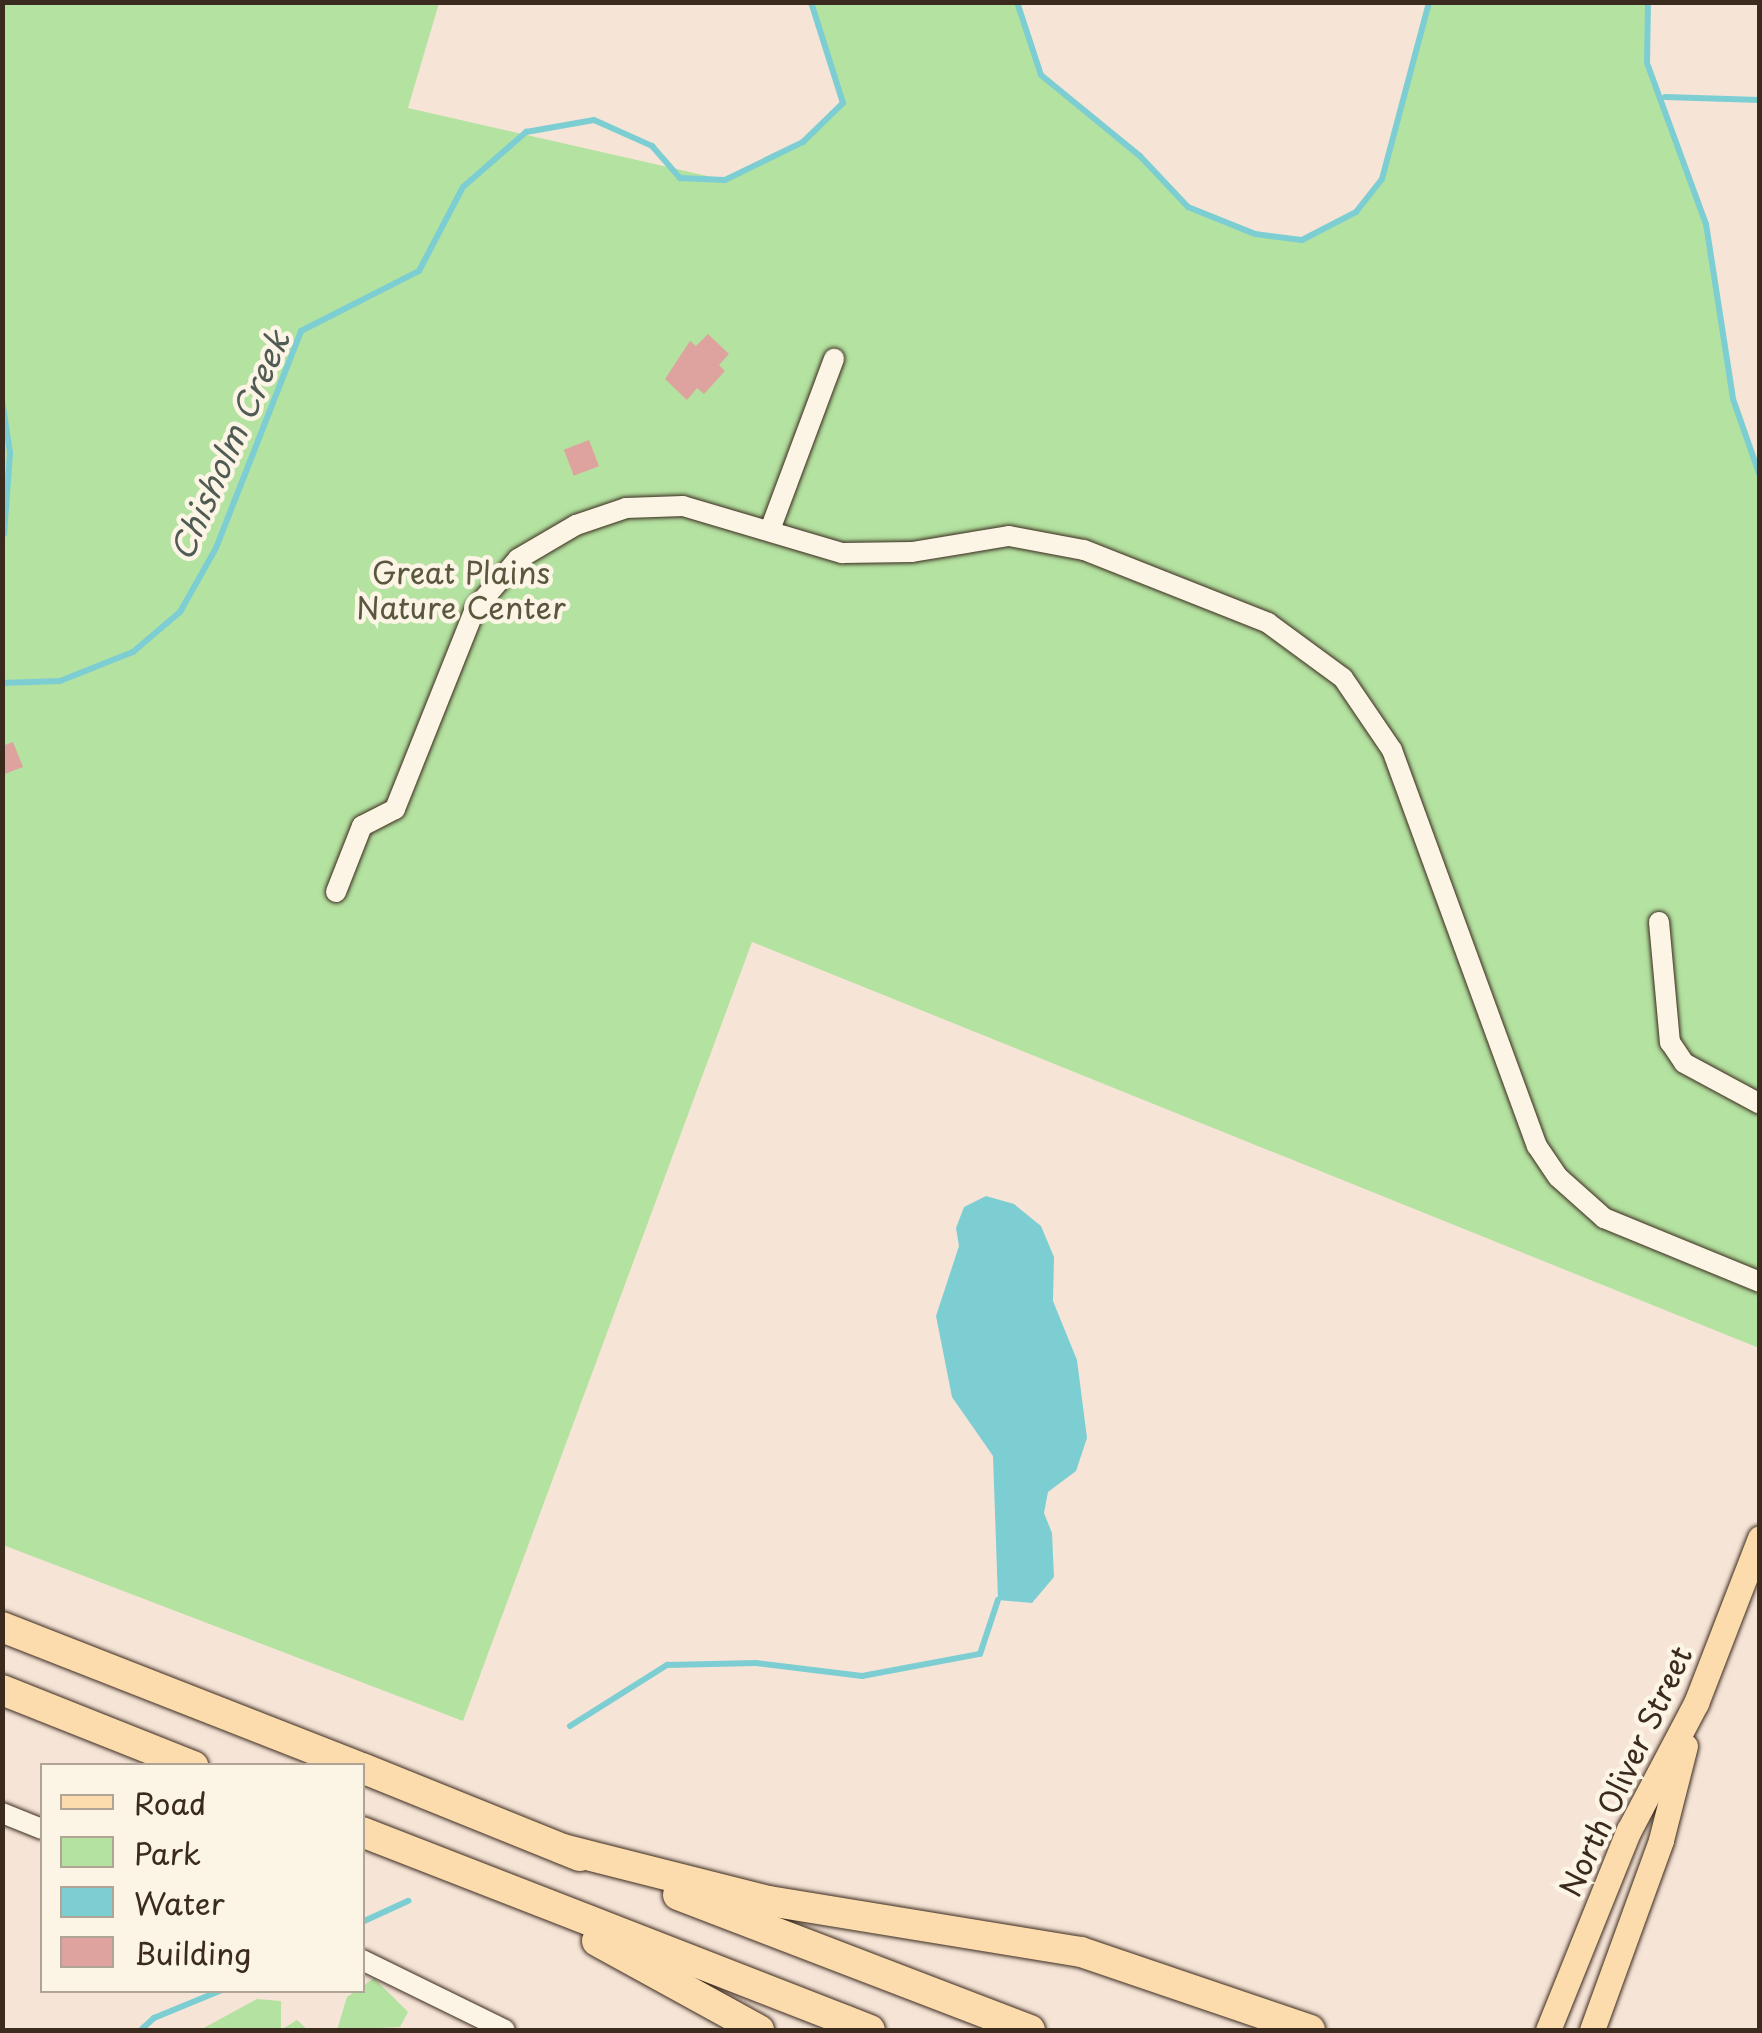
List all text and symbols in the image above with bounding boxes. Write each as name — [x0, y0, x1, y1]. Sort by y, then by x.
water label: Chisholm Creek — [161, 324, 297, 566]
park label: Great Plains Nature Center — [356, 554, 566, 624]
street label: North Oliver Street — [1550, 1637, 1700, 1905]
legend — [40, 1763, 365, 1993]
text: Road — [134, 1780, 207, 1825]
text: Park — [134, 1830, 201, 1875]
text: Water — [134, 1880, 225, 1925]
text: Building — [134, 1930, 251, 1975]

